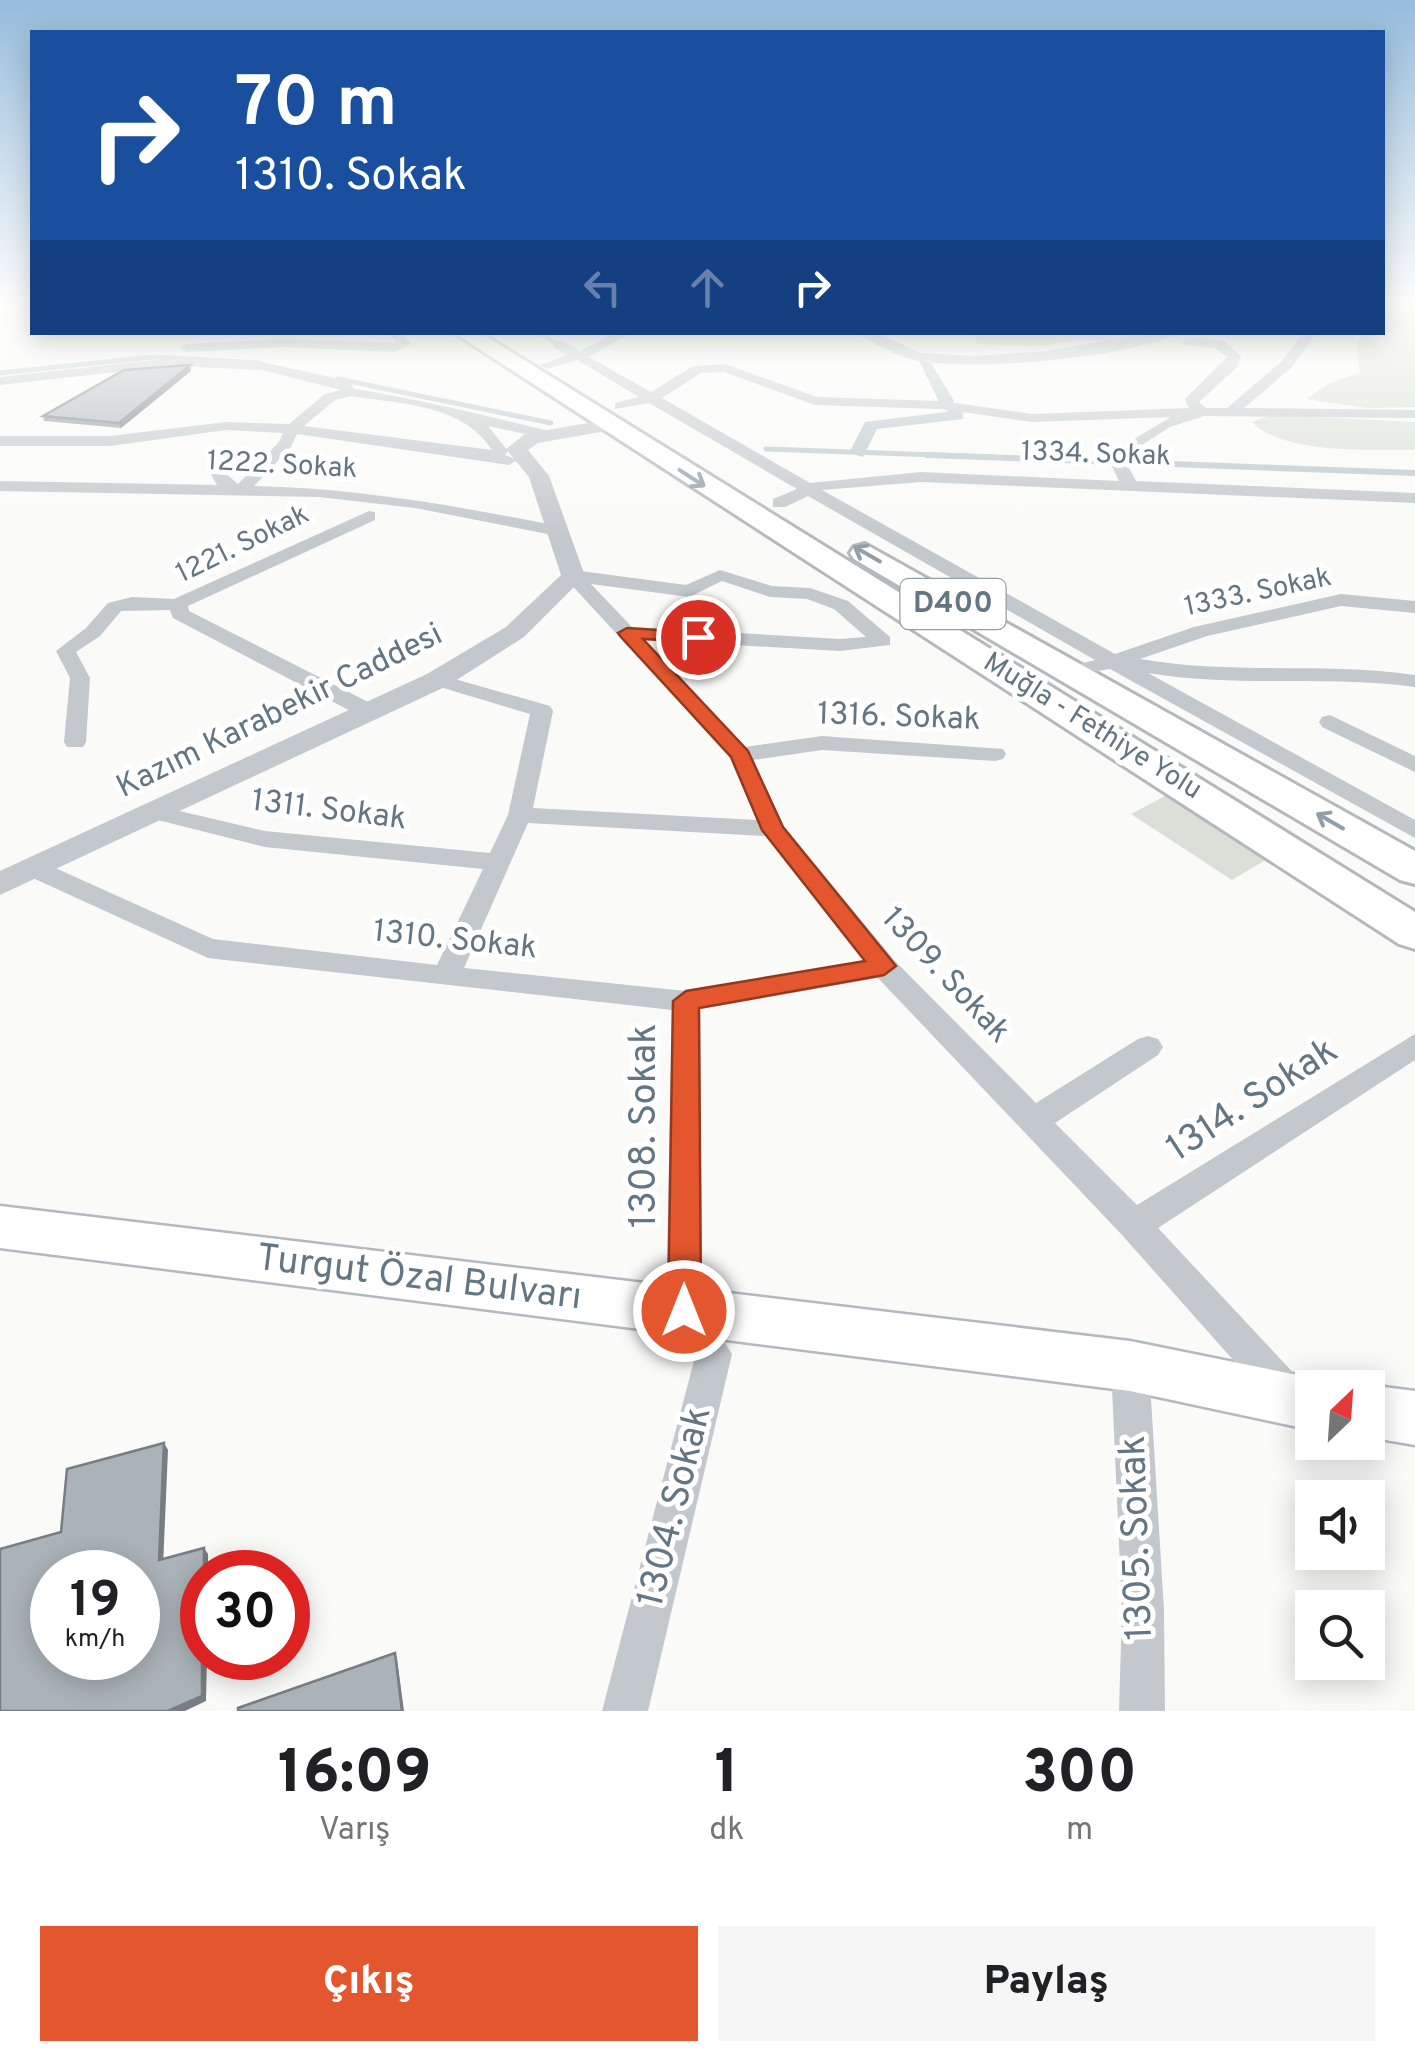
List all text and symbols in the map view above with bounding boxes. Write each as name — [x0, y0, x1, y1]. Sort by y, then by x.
text: 70 m — [235, 62, 398, 151]
icon: right — [70, 70, 200, 200]
text: 1310. Sokak — [235, 149, 467, 206]
icon: left — [575, 260, 630, 315]
icon: ahead — [680, 260, 735, 315]
icon: right — [785, 260, 840, 315]
street label: 1334. Sokak — [1020, 434, 1172, 476]
street label: 1222. Sokak — [206, 444, 358, 488]
one-way arrow — [677, 467, 706, 488]
street label: 1221. Sokak — [171, 497, 315, 593]
one-way arrow — [853, 544, 882, 564]
street label: 1333. Sokak — [1181, 560, 1335, 626]
road number: D400 — [900, 579, 1006, 629]
pin — [656, 595, 741, 680]
icon: arrive — [671, 610, 726, 665]
street label: Kazım Karabekir Caddesi — [110, 616, 450, 808]
street label: Muğla - Fethiye Yolu — [976, 645, 1208, 809]
street label: 1316. Sokak — [817, 695, 981, 741]
street label: 1311. Sokak — [249, 782, 409, 840]
one-way arrow — [1316, 811, 1346, 831]
street label: 1309. Sokak — [872, 900, 1018, 1052]
street label: 1310. Sokak — [371, 912, 539, 970]
street label: 1308. Sokak — [621, 1024, 670, 1228]
street label: 1314. Sokak — [1158, 1028, 1348, 1174]
street label: Turgut Özal Bulvarı — [254, 1234, 584, 1323]
position arrow — [632, 1259, 736, 1363]
north arrow — [1295, 1370, 1385, 1460]
map controls — [1295, 1370, 1385, 1680]
street label: 1304. Sokak — [627, 1402, 725, 1612]
street label: 1305. Sokak — [1110, 1435, 1166, 1641]
button: sound — [1295, 1480, 1385, 1570]
speed limit sign: 30 — [180, 1550, 310, 1680]
text: 19 — [70, 1571, 120, 1634]
button: search — [1295, 1590, 1385, 1680]
text: km/h — [65, 1624, 125, 1656]
text: 16:09 — [278, 1738, 432, 1814]
text: 1 — [715, 1738, 739, 1814]
text: 300 — [1022, 1738, 1137, 1814]
text: Varış — [319, 1811, 390, 1851]
text: dk — [709, 1811, 744, 1851]
text: m — [1066, 1811, 1093, 1851]
button: Çıkış — [40, 1926, 698, 2041]
button: Paylaş — [718, 1926, 1375, 2041]

